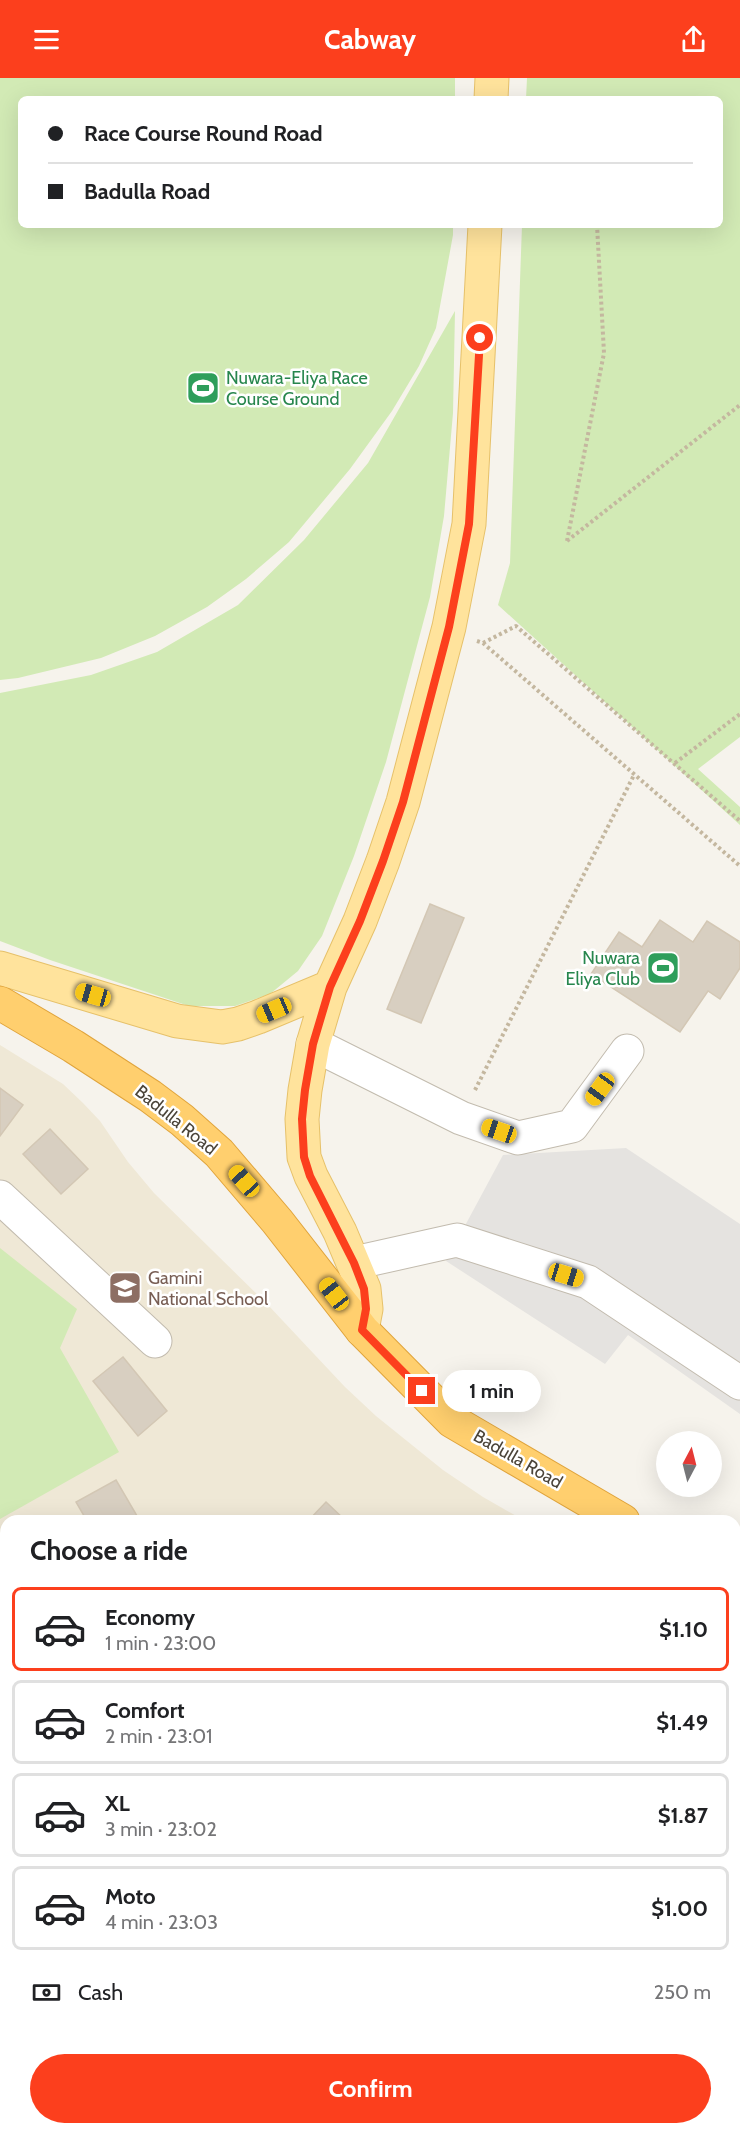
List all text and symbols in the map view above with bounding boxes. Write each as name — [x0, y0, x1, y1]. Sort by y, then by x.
icon: menu — [30, 23, 63, 56]
text: Cabway — [324, 23, 416, 56]
icon: share — [677, 23, 710, 56]
text: Race Course Round Road — [84, 120, 323, 147]
text: Badulla Road — [84, 178, 210, 205]
route start — [466, 324, 493, 351]
place label: Nuwara-Eliya Race Course Ground — [226, 367, 368, 410]
sports icon: Nuwara-Eliya Race Course Ground — [185, 370, 221, 406]
place label: Nuwara Eliya Club — [566, 947, 640, 990]
sports icon: Nuwara Eliya Club — [645, 950, 681, 986]
car — [73, 981, 113, 1009]
car — [254, 995, 294, 1025]
car — [582, 1069, 618, 1109]
street label: Badulla Road — [131, 1080, 221, 1160]
car — [479, 1117, 519, 1145]
car — [225, 1162, 263, 1200]
car — [546, 1261, 586, 1289]
place label: Gamini National School — [148, 1267, 269, 1310]
school or university icon: Gamini National School — [107, 1270, 143, 1306]
car — [316, 1274, 352, 1314]
callout: 1 min — [443, 1370, 542, 1412]
route end — [408, 1377, 435, 1404]
text: 1 min — [469, 1379, 514, 1403]
street label: Badulla Road — [470, 1425, 566, 1493]
north arrow — [656, 1431, 722, 1497]
map controls — [656, 1431, 722, 1497]
text: Choose a ride — [30, 1534, 188, 1567]
icon: car — [33, 1602, 87, 1656]
text: Economy — [105, 1604, 195, 1631]
text: $1.10 — [659, 1616, 708, 1643]
text: 1 min · 23:00 — [105, 1631, 216, 1655]
icon: car — [33, 1695, 87, 1749]
text: Comfort — [105, 1697, 184, 1724]
text: $1.49 — [656, 1709, 708, 1736]
text: 2 min · 23:01 — [105, 1724, 213, 1748]
icon: car — [33, 1788, 87, 1842]
text: XL — [105, 1790, 130, 1817]
text: $1.87 — [658, 1802, 708, 1829]
text: 3 min · 23:02 — [105, 1817, 217, 1841]
icon: car — [33, 1881, 87, 1935]
text: Moto — [105, 1883, 156, 1910]
text: $1.00 — [651, 1895, 708, 1922]
text: 4 min · 23:03 — [105, 1910, 218, 1934]
icon: cash — [30, 1976, 63, 2009]
text: Cash — [78, 1979, 123, 2006]
text: 250 m — [654, 1980, 711, 2004]
button: Confirm — [30, 2054, 711, 2123]

